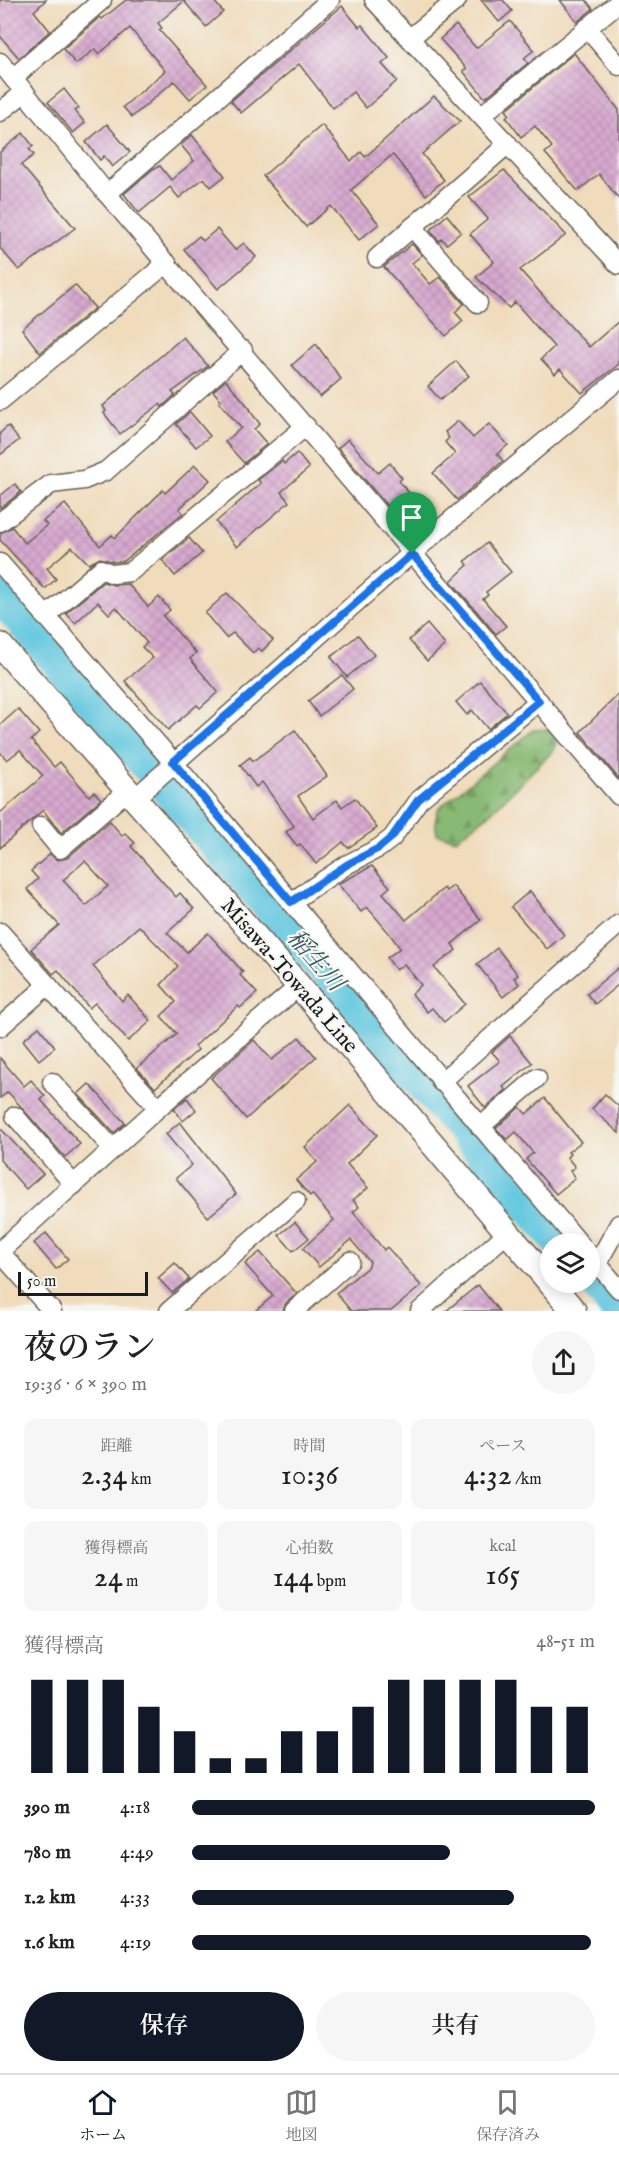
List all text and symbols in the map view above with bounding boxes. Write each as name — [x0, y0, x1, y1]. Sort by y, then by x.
pin — [386, 492, 437, 554]
icon: arrive — [395, 501, 428, 534]
street label: Misawa-Towada Line — [214, 893, 364, 1059]
water label: 稲生川 — [280, 924, 352, 1001]
map controls — [540, 1233, 600, 1293]
button: layers — [540, 1233, 600, 1293]
scale bar — [18, 1269, 148, 1296]
text: 50 m — [27, 1272, 56, 1292]
text: 夜のラン — [24, 1328, 156, 1370]
button: share — [532, 1331, 595, 1394]
text: 19:36 · 6 × 390 m — [24, 1372, 147, 1397]
text: 距離 — [100, 1437, 132, 1457]
text: 時間 — [293, 1437, 326, 1457]
text: ペース — [479, 1437, 526, 1457]
text: 2.34 — [81, 1457, 127, 1495]
text: 10:36 — [281, 1457, 338, 1495]
text: 4:32 — [464, 1457, 512, 1495]
text: km — [127, 1470, 152, 1490]
text: /km — [512, 1470, 542, 1490]
text: kcal — [489, 1537, 516, 1557]
text: 獲得標高 — [84, 1539, 148, 1559]
text: 心拍数 — [285, 1539, 334, 1559]
text: 165 — [485, 1557, 520, 1595]
text: 24 — [94, 1559, 123, 1597]
text: 144 — [273, 1559, 313, 1597]
text: m — [123, 1572, 138, 1592]
text: bpm — [313, 1572, 346, 1592]
text: 48–51 m — [536, 1629, 595, 1654]
text: 獲得標高 — [24, 1634, 104, 1659]
text: 390 m — [24, 1795, 70, 1820]
text: 4:18 — [120, 1795, 150, 1820]
text: 780 m — [24, 1840, 71, 1865]
text: 4:49 — [120, 1840, 154, 1865]
text: 1.2 km — [24, 1885, 76, 1910]
text: 4:33 — [120, 1885, 150, 1910]
text: 1.6 km — [24, 1930, 75, 1955]
text: 4:19 — [120, 1930, 151, 1955]
button: 保存 — [24, 1992, 304, 2061]
button: 共有 — [316, 1992, 595, 2061]
tab: ホーム — [79, 2086, 127, 2146]
tab: 地図 — [285, 2086, 318, 2146]
tab: 保存済み — [476, 2086, 540, 2146]

